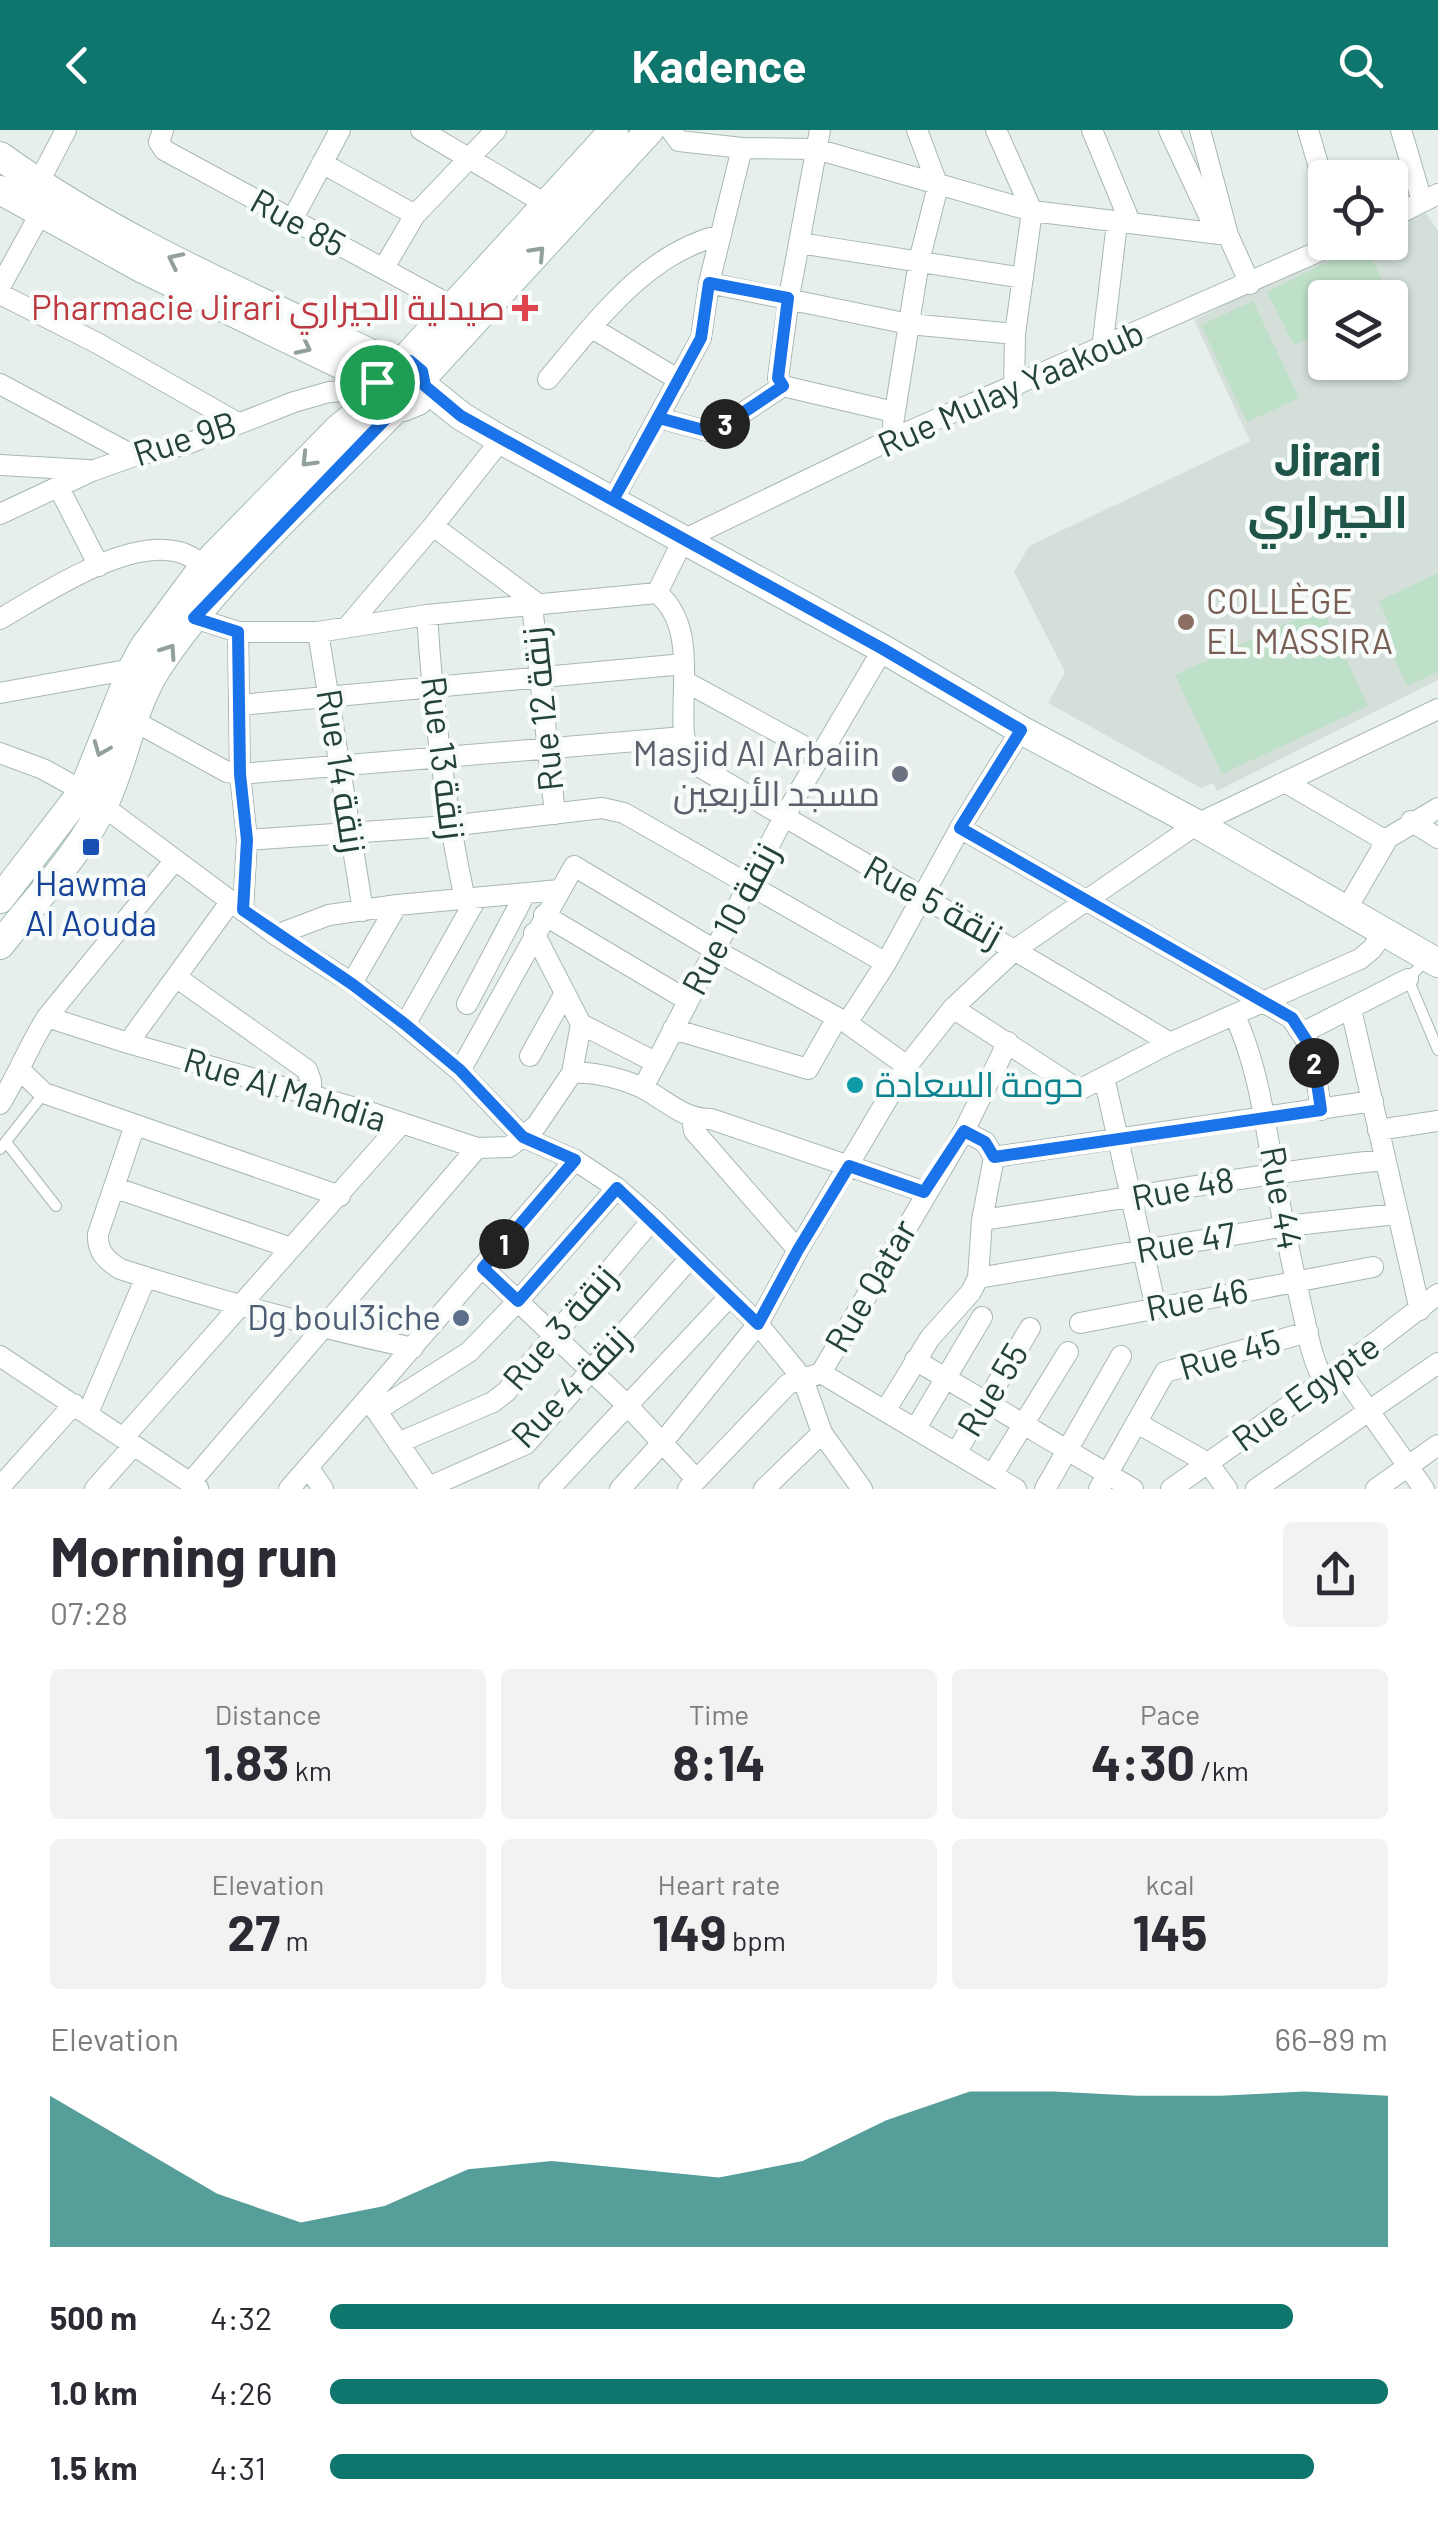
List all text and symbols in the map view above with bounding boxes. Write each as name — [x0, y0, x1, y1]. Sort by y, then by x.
icon: back — [50, 38, 105, 93]
text: Kadence — [632, 38, 806, 92]
icon: search — [1333, 38, 1388, 93]
map controls — [1308, 160, 1408, 380]
button: locate — [1308, 160, 1408, 260]
street label: Rue 85 — [244, 178, 354, 264]
one-way arrow — [526, 247, 544, 265]
one-way arrow — [167, 253, 185, 273]
button: layers — [1308, 280, 1408, 380]
place label: Pharmacie Jirari صيدلية الجيراري — [31, 285, 505, 335]
marker: Pharmacie Jirari صيدلية الجيراري — [514, 297, 536, 319]
street label: Rue Mulay Yaakoub — [871, 310, 1150, 465]
one-way arrow — [294, 335, 312, 355]
pin — [335, 340, 420, 425]
icon: arrive — [350, 355, 405, 410]
pin: 3 — [700, 399, 750, 449]
street label: Rue 9B — [127, 401, 241, 473]
text: 3 — [717, 407, 733, 441]
district label: Jirari الجيراري — [1248, 431, 1408, 549]
one-way arrow — [302, 448, 320, 466]
place label: COLLÈGE EL MASSIRA — [1206, 579, 1393, 661]
marker: COLLÈGE EL MASSIRA — [1175, 611, 1197, 633]
street label: Rue 12 زنقة — [512, 625, 572, 793]
one-way arrow — [157, 643, 176, 661]
street label: Rue 13 زنقة — [413, 674, 476, 842]
street label: Rue 14 زنقة — [308, 686, 377, 856]
place label: Masjid Al Arbaiin مسجد الأربعين — [633, 731, 880, 815]
one-way arrow — [92, 739, 112, 756]
marker: Masjid Al Arbaiin مسجد الأربعين — [889, 763, 911, 785]
street label: Rue 10 زنقة — [672, 835, 788, 1002]
marker: Hawma Al Aouda — [80, 836, 102, 858]
street label: Rue 5 زنقة — [857, 845, 1011, 956]
place label: Hawma Al Aouda — [25, 861, 157, 943]
street label: Rue Al Mahdia — [179, 1037, 392, 1139]
pin: 2 — [1289, 1038, 1339, 1088]
text: 2 — [1306, 1046, 1322, 1080]
place label: حومة السعادة — [875, 1062, 1083, 1105]
marker: حومة السعادة — [844, 1074, 866, 1096]
street label: Rue 44 — [1253, 1143, 1313, 1253]
street label: Rue 48 — [1128, 1157, 1237, 1218]
street label: Rue Qatar — [814, 1211, 924, 1359]
street label: Rue 47 — [1132, 1212, 1239, 1270]
pin: 1 — [479, 1219, 529, 1269]
text: 1 — [499, 1227, 509, 1261]
street label: Rue 3 زنقة — [493, 1256, 625, 1398]
street label: Rue 46 — [1142, 1268, 1251, 1328]
place label: Dg boul3iche — [247, 1295, 441, 1337]
marker: Dg boul3iche — [450, 1307, 472, 1329]
street label: Rue 4 زنقة — [501, 1316, 639, 1456]
street label: Rue 45 — [1174, 1319, 1285, 1387]
street label: Rue Egypte — [1223, 1324, 1387, 1459]
street label: Rue 55 — [947, 1335, 1036, 1443]
text: Morning run — [50, 1522, 338, 1588]
button: share — [1283, 1522, 1388, 1627]
text: 07:28 — [50, 1593, 128, 1631]
text: Distance — [215, 1697, 321, 1731]
text: Time — [689, 1697, 749, 1731]
text: Pace — [1140, 1697, 1200, 1731]
text: 1.83 — [204, 1731, 289, 1791]
text: 8:14 — [672, 1731, 766, 1791]
text: 4:30 — [1091, 1731, 1195, 1791]
text: km — [289, 1753, 332, 1787]
text: /km — [1195, 1753, 1249, 1787]
text: Elevation — [212, 1867, 324, 1901]
text: Heart rate — [658, 1867, 780, 1901]
text: kcal — [1146, 1867, 1194, 1901]
text: 27 — [227, 1901, 280, 1961]
text: 149 — [652, 1901, 726, 1961]
text: 145 — [1133, 1901, 1207, 1961]
text: m — [280, 1923, 309, 1957]
text: bpm — [726, 1923, 786, 1957]
text: Elevation — [50, 2019, 179, 2057]
text: 66–89 m — [1274, 2019, 1388, 2057]
text: 500 m — [50, 2298, 137, 2336]
text: 4:32 — [210, 2298, 272, 2336]
text: 1.0 km — [50, 2373, 138, 2411]
text: 4:26 — [210, 2373, 272, 2411]
text: 1.5 km — [50, 2448, 137, 2486]
text: 4:31 — [210, 2448, 266, 2486]

